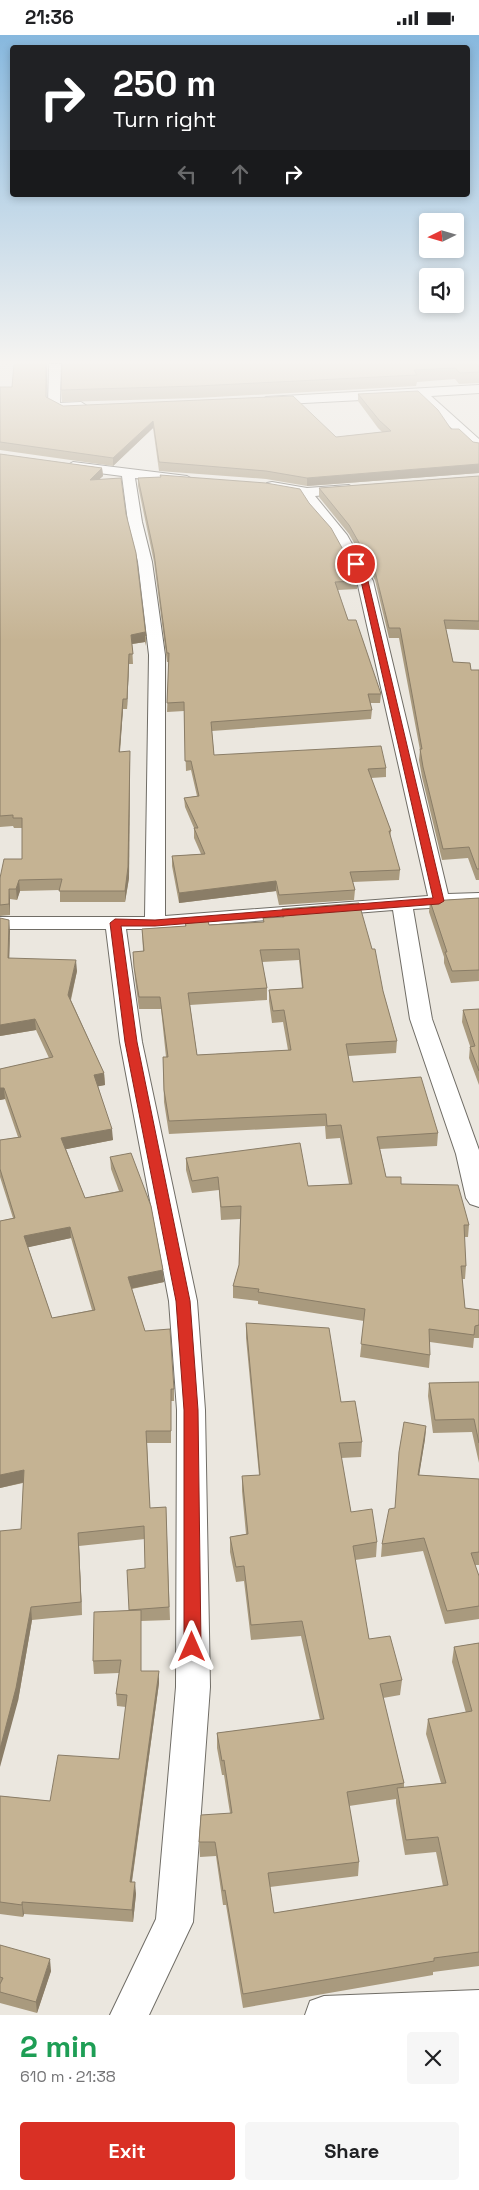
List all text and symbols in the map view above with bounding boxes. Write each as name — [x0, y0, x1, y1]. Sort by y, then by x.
text: 21:36 — [25, 5, 74, 30]
text: 250 m — [113, 62, 216, 106]
icon: right — [30, 65, 95, 130]
text: Turn right — [113, 105, 216, 133]
icon: left — [173, 160, 201, 188]
icon: ahead — [226, 160, 254, 188]
icon: right — [279, 160, 307, 188]
north arrow — [419, 213, 464, 257]
map controls — [419, 213, 464, 313]
button: sound — [419, 268, 464, 313]
pin — [335, 543, 377, 585]
icon: arrive — [342, 550, 370, 578]
position arrow — [165, 1620, 217, 1672]
text: 2 min — [20, 2027, 98, 2066]
button: close — [407, 2032, 459, 2084]
text: 610 m · 21:38 — [20, 2066, 116, 2087]
button: Exit — [20, 2122, 235, 2180]
button: Share — [245, 2122, 459, 2180]

